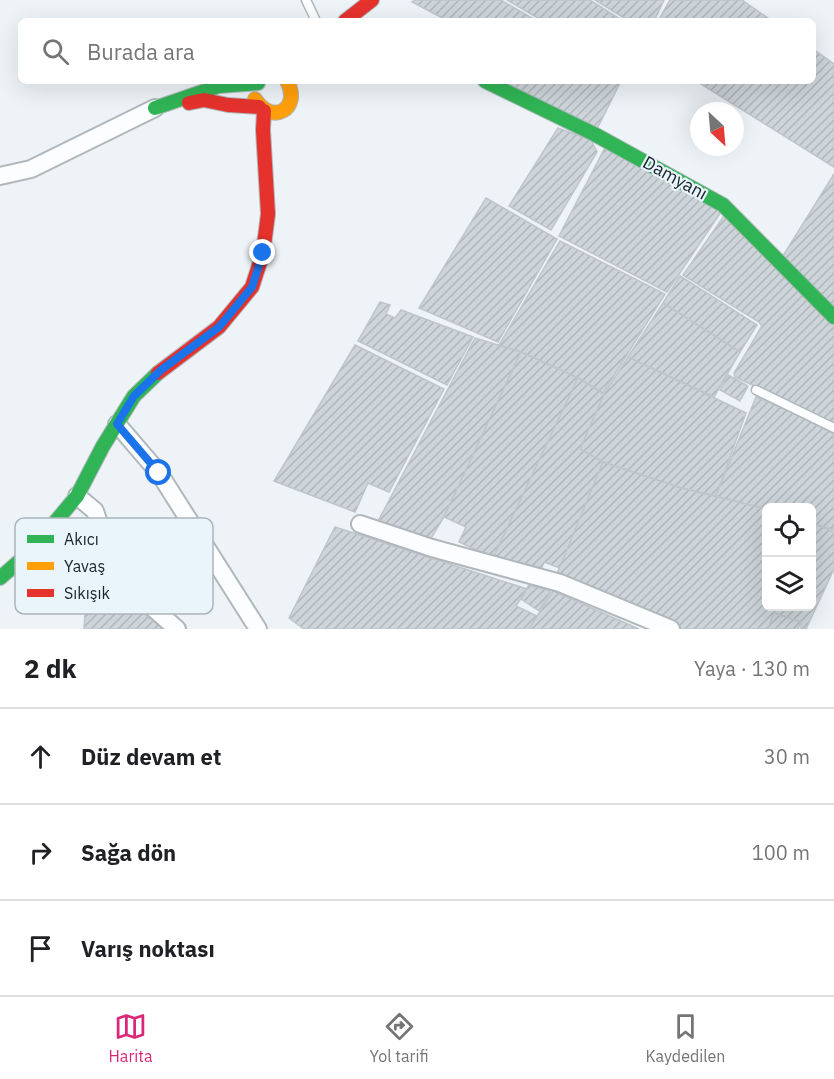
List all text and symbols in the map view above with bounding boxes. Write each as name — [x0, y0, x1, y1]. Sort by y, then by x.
search box — [18, 18, 816, 84]
icon: search — [39, 35, 72, 68]
text: Burada ara — [87, 37, 195, 66]
north arrow — [690, 102, 744, 156]
street label: Damyanı — [639, 150, 712, 205]
route end — [249, 239, 275, 265]
route start — [145, 459, 171, 485]
map controls — [762, 503, 816, 611]
button: locate — [762, 503, 816, 557]
legend — [15, 518, 213, 614]
text: Akıcı — [64, 529, 99, 549]
text: Yavaş — [64, 556, 105, 576]
button: layers — [762, 557, 816, 611]
text: Sıkışık — [64, 583, 111, 603]
text: 2 dk — [24, 651, 77, 685]
text: Yaya · 130 m — [694, 655, 810, 682]
icon: ahead — [24, 740, 57, 773]
text: Düz devam et — [81, 742, 221, 771]
text: 30 m — [764, 743, 810, 770]
icon: right — [24, 836, 57, 869]
text: Sağa dön — [81, 838, 176, 867]
text: 100 m — [752, 839, 810, 866]
icon: arrive — [24, 932, 57, 965]
text: Varış noktası — [81, 934, 215, 963]
tab: Harita — [109, 1010, 152, 1066]
tab: Yol tarifi — [370, 1010, 428, 1066]
tab: Kaydedilen — [646, 1010, 725, 1066]

